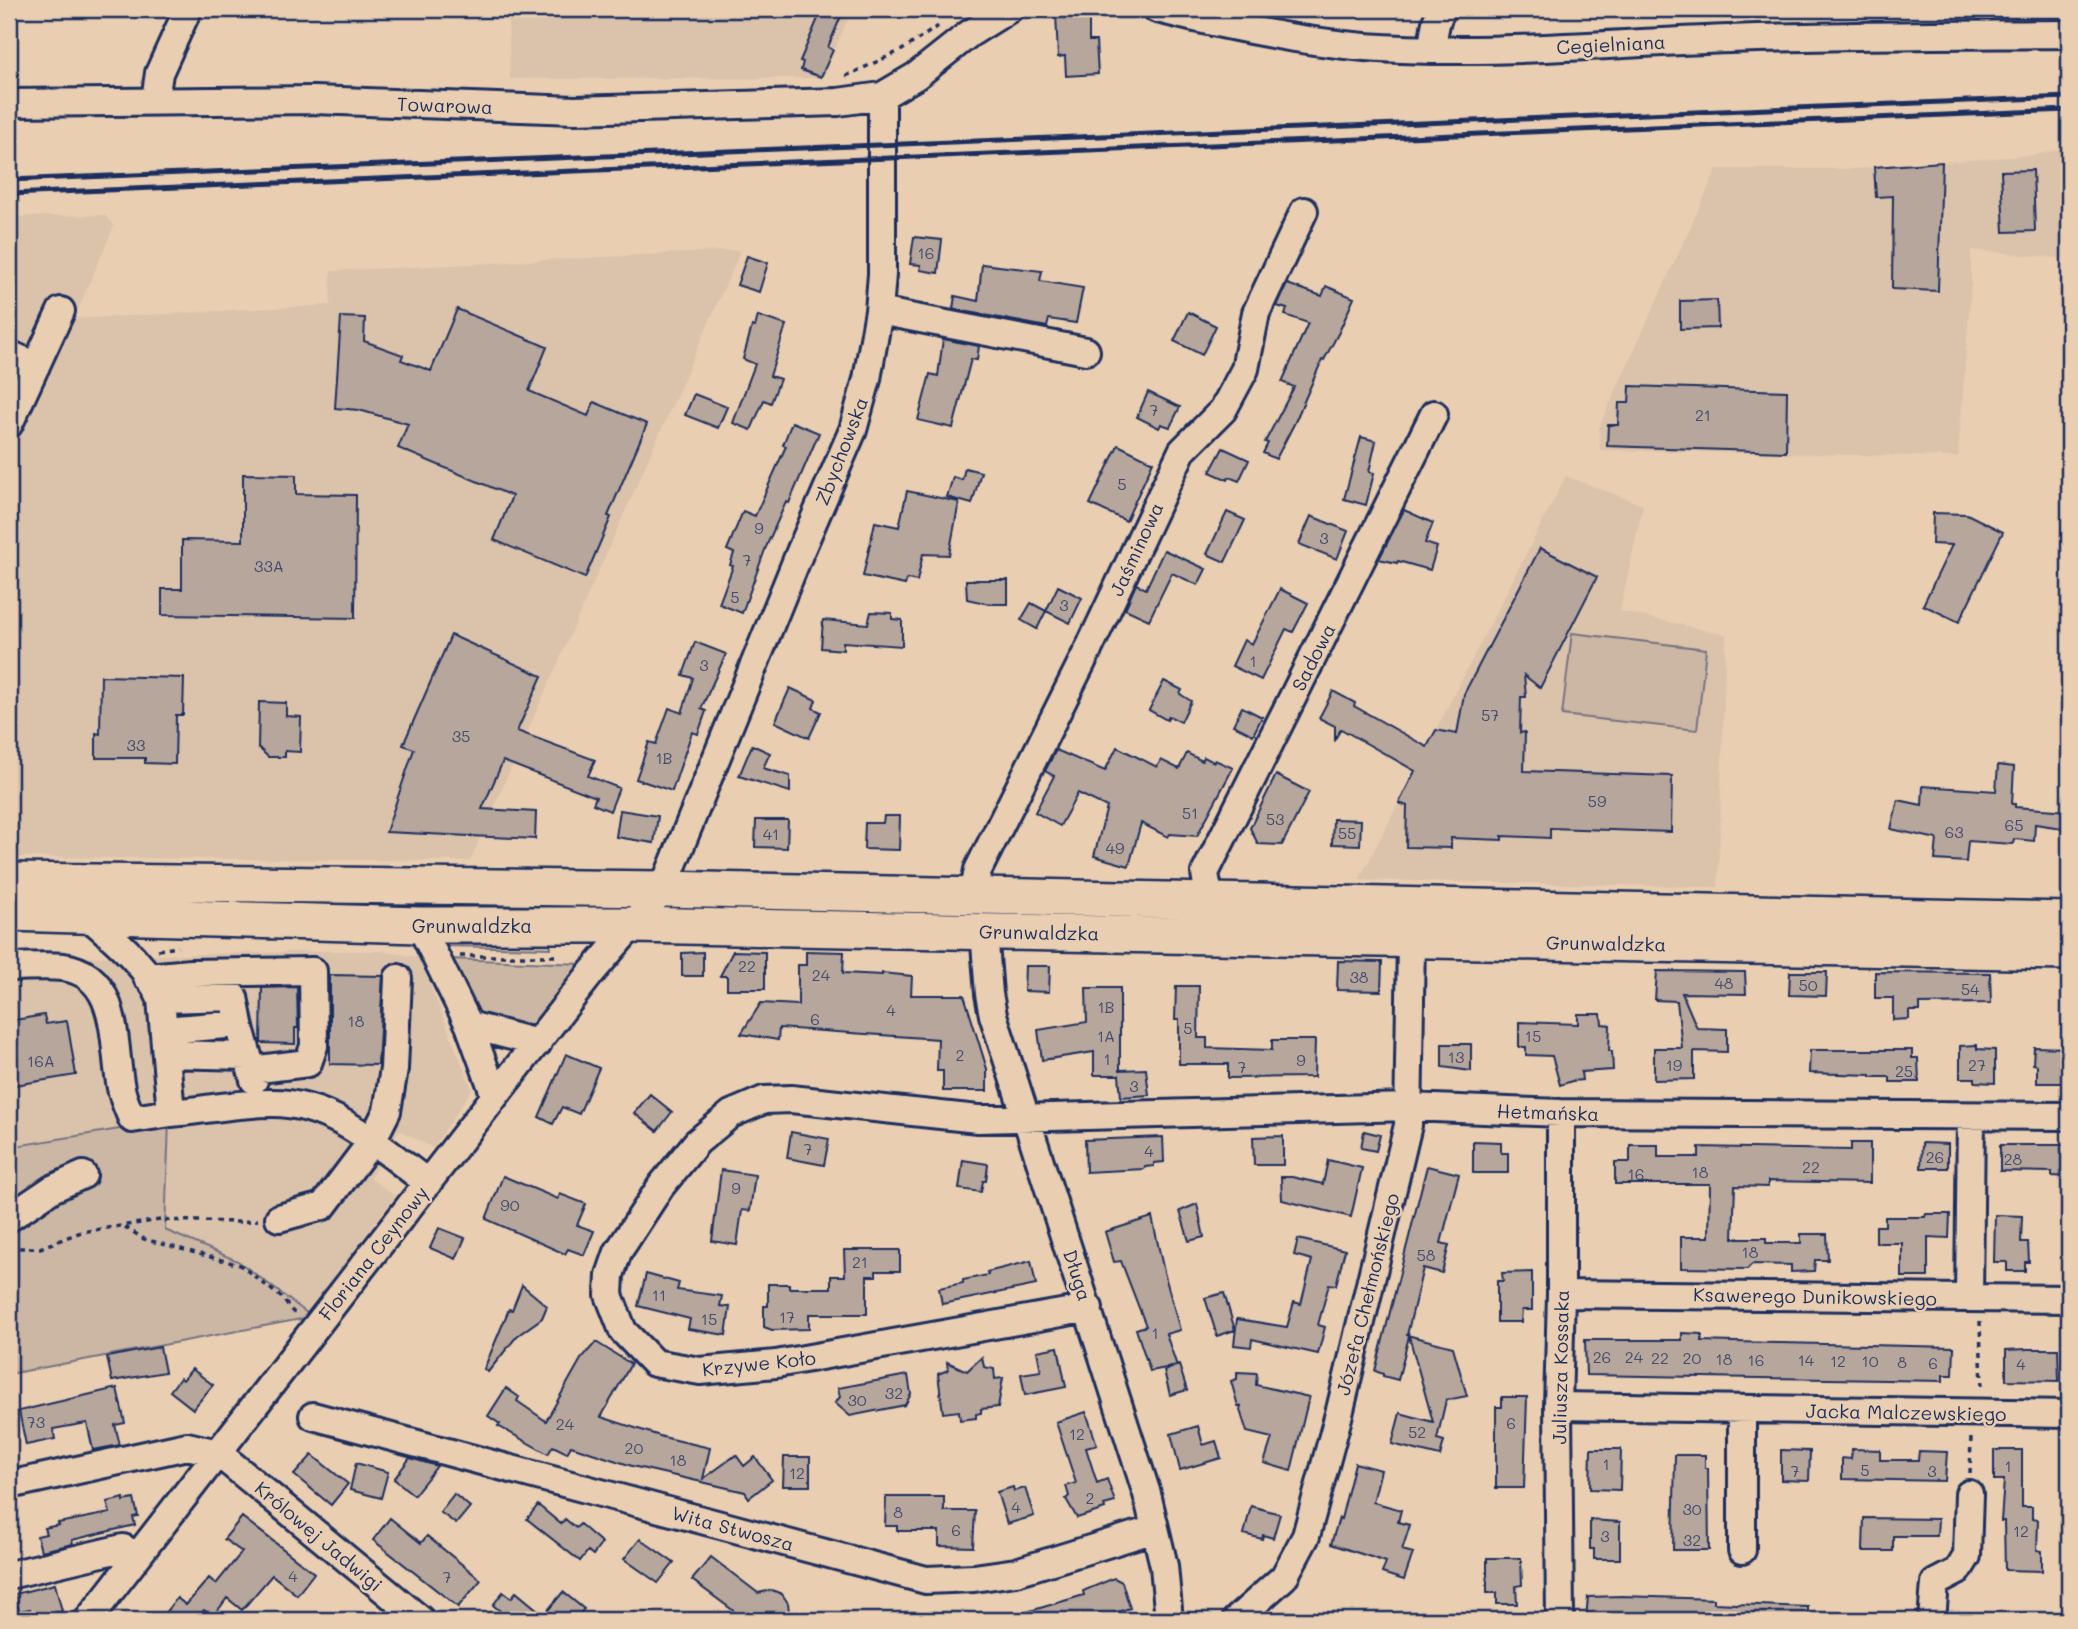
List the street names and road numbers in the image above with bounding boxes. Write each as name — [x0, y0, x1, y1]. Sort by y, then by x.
street label: Cegielniana — [1556, 29, 1666, 59]
street label: Towarowa — [397, 91, 493, 119]
street label: Zbychowska — [809, 393, 873, 509]
street label: Jaśminowa — [1103, 498, 1169, 600]
street label: Sadowa — [1285, 619, 1341, 695]
street label: Grunwaldzka — [412, 913, 532, 938]
street label: Grunwaldzka — [979, 918, 1099, 946]
street label: Grunwaldzka — [1546, 929, 1666, 957]
street label: Hetmańska — [1496, 1098, 1600, 1126]
street label: Floriana Ceynowy — [313, 1181, 433, 1325]
street label: Józefa Chełmońskiego — [1330, 1190, 1404, 1398]
street label: Długa — [1058, 1246, 1098, 1304]
street label: Ksawerego Dunikowskiego — [1693, 1281, 1937, 1311]
street label: Juliusza Kossaka — [1546, 1290, 1574, 1444]
street label: Krzywe Koło — [701, 1345, 817, 1381]
street label: Jacka Malczewskiego — [1805, 1398, 2007, 1426]
street label: Królowej Jadwigi — [250, 1475, 388, 1597]
street label: Wita Stwosza — [669, 1500, 797, 1556]

